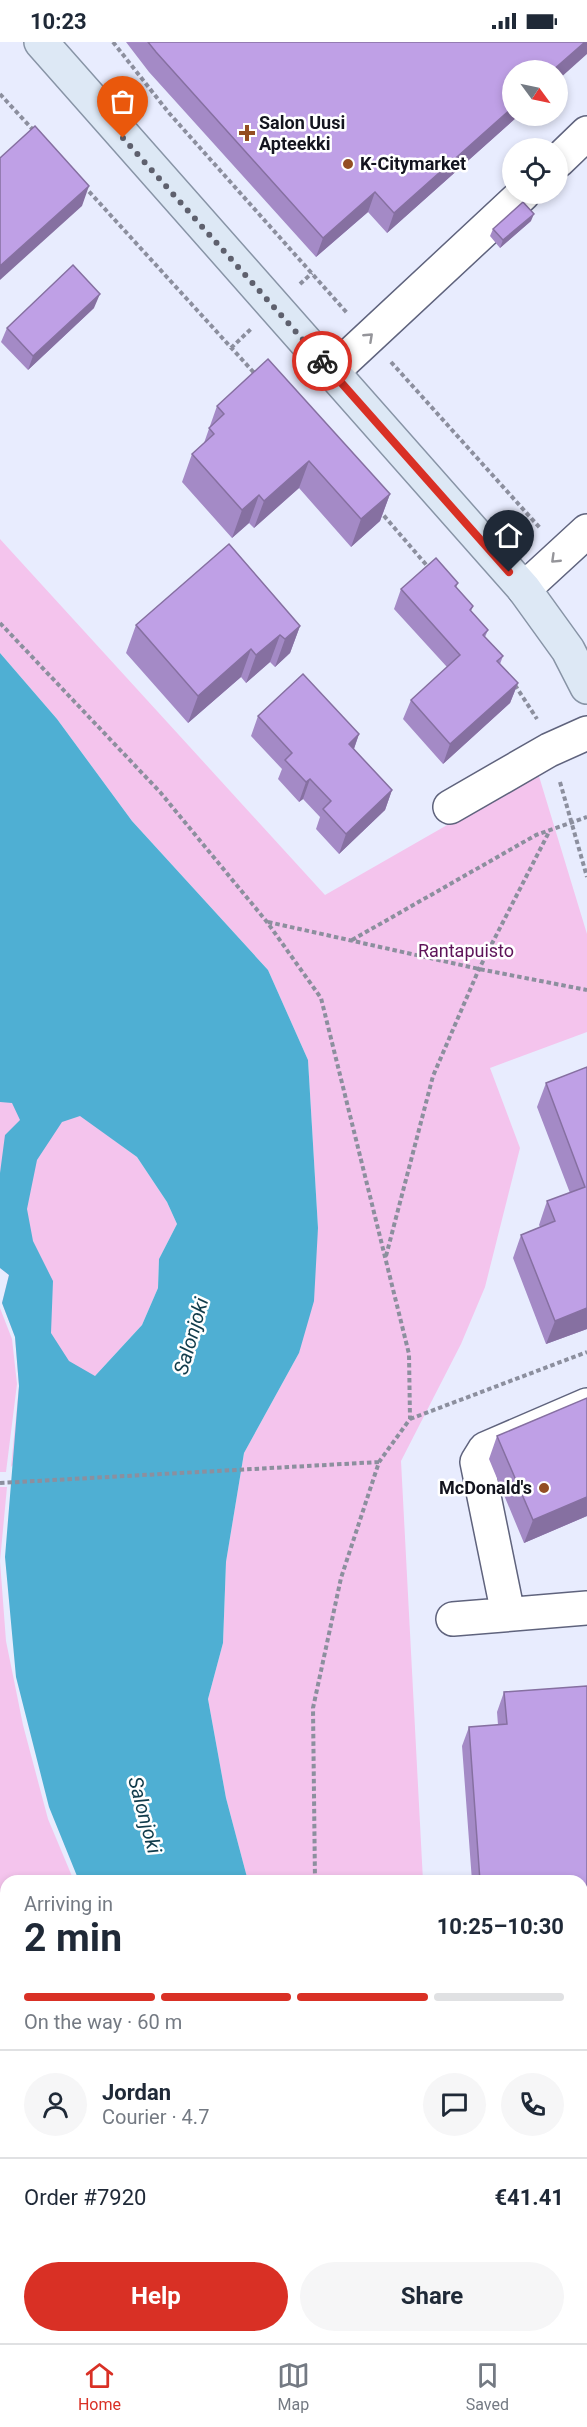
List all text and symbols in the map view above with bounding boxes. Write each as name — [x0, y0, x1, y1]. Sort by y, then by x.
text: 10:23 — [30, 9, 87, 34]
north arrow — [502, 60, 568, 126]
map controls — [502, 60, 568, 204]
pin — [97, 76, 148, 138]
icon: bag — [106, 85, 139, 118]
place label: Salon Uusi Apteekki — [259, 112, 345, 154]
marker: Salon Uusi Apteekki — [240, 126, 254, 140]
button: locate — [502, 138, 568, 204]
place label: K-Citymarket — [360, 153, 466, 174]
marker: K-Citymarket — [341, 157, 355, 171]
courier — [292, 331, 352, 391]
one-way arrow — [362, 333, 373, 344]
icon: bike — [306, 345, 339, 378]
pin — [483, 510, 534, 572]
icon: home — [492, 519, 525, 552]
one-way arrow — [551, 552, 562, 563]
park label: Rantapuisto — [418, 940, 514, 961]
water label: Salonjoki — [169, 1295, 213, 1377]
place label: McDonald's — [439, 1477, 532, 1498]
marker: McDonald's — [537, 1481, 551, 1495]
water label: Salonjoki — [123, 1774, 167, 1856]
text: Arriving in — [24, 1892, 113, 1916]
text: 10:25–10:30 — [437, 1914, 564, 1939]
text: 2 min — [24, 1915, 122, 1961]
text: On the way · 60 m — [24, 2010, 182, 2034]
button: person — [24, 2073, 87, 2136]
button: chat — [423, 2073, 486, 2136]
button: phone — [501, 2073, 564, 2136]
text: Jordan — [102, 2080, 171, 2105]
text: Courier · 4.7 — [102, 2105, 209, 2129]
text: Order #7920 — [24, 2185, 146, 2210]
text: €41.41 — [495, 2185, 564, 2210]
button: Help — [24, 2262, 288, 2331]
button: Share — [300, 2262, 564, 2331]
tab: Home — [78, 2359, 121, 2414]
tab: Map — [277, 2359, 310, 2414]
tab: Saved — [466, 2359, 509, 2414]

